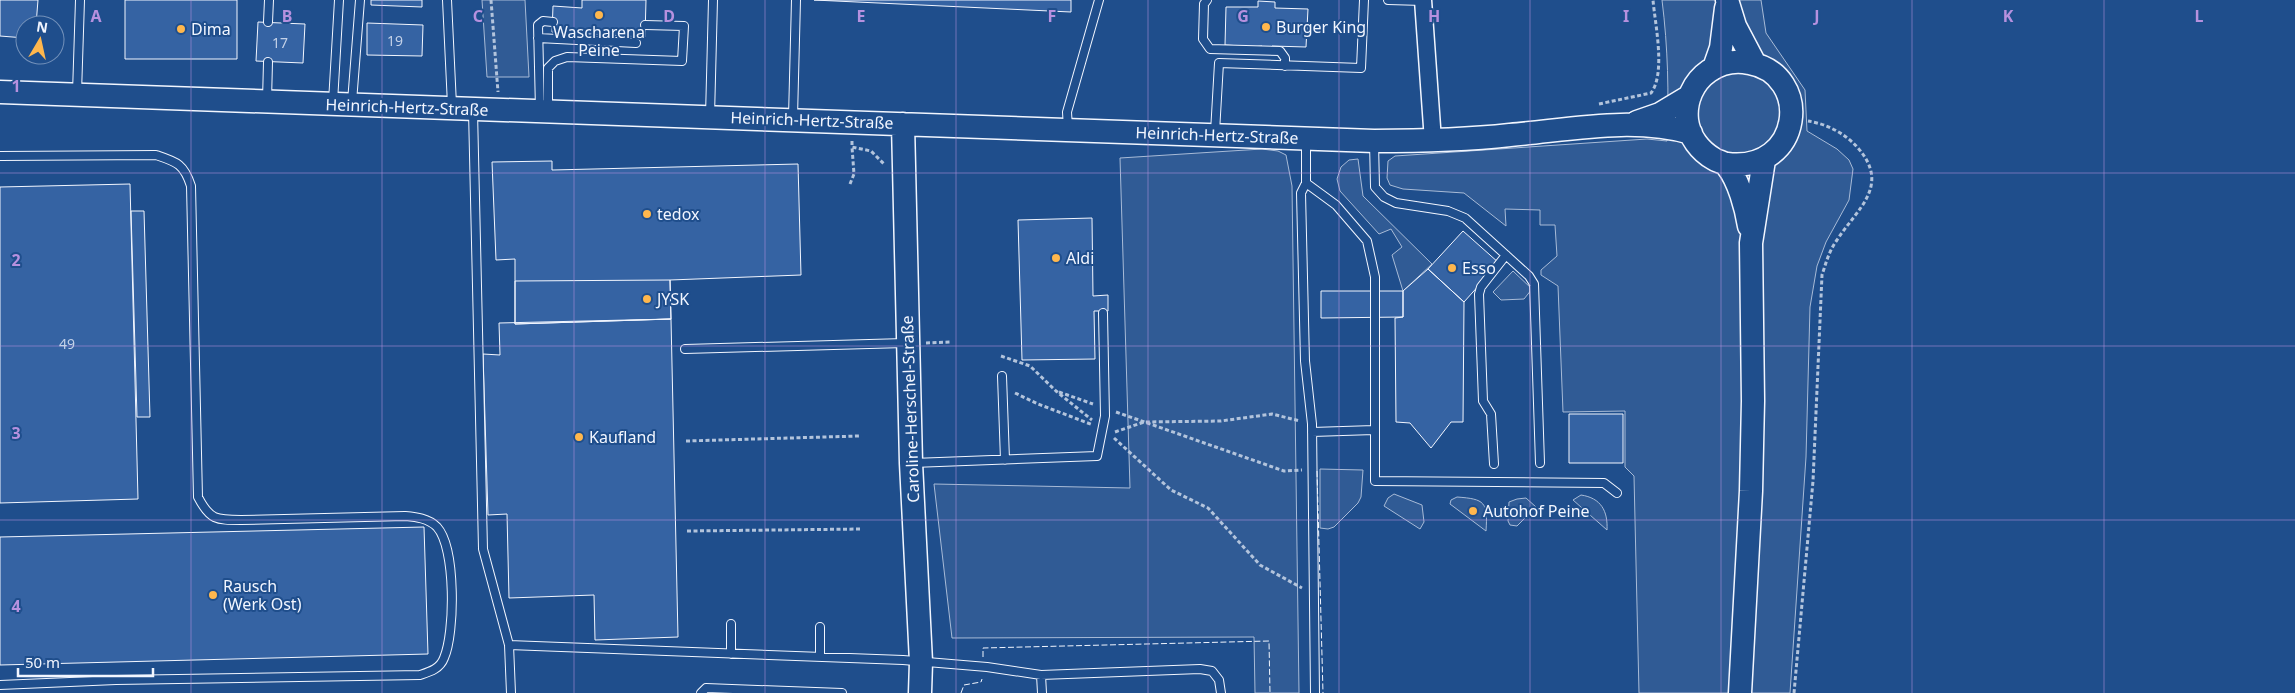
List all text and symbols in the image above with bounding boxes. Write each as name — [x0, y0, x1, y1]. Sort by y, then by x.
text: A — [90, 5, 102, 27]
text: B — [282, 5, 292, 27]
text: C — [473, 5, 483, 27]
text: D — [663, 5, 675, 27]
text: E — [857, 5, 866, 27]
text: F — [1048, 5, 1056, 27]
text: G — [1237, 5, 1249, 27]
text: H — [1428, 5, 1440, 27]
text: I — [1623, 5, 1629, 27]
text: J — [1812, 5, 1820, 27]
text: K — [2003, 5, 2014, 27]
text: L — [2195, 5, 2204, 27]
marker: Wascharena Peine — [593, 9, 605, 21]
north arrow — [15, 15, 65, 65]
text: N — [35, 16, 49, 37]
place label: Burger King — [1276, 16, 1366, 38]
place label: Dima — [191, 18, 231, 40]
place label: Wascharena Peine — [553, 21, 645, 61]
marker: Burger King — [1260, 21, 1272, 33]
marker: Dima — [175, 23, 187, 35]
house number: 19 — [387, 31, 403, 50]
house number: 17 — [272, 33, 288, 52]
text: 1 — [11, 75, 21, 97]
street label: Heinrich-Hertz-Straße — [325, 93, 489, 121]
street label: Heinrich-Hertz-Straße — [730, 106, 894, 134]
street label: Heinrich-Hertz-Straße — [1135, 121, 1299, 149]
place label: tedox — [657, 203, 700, 225]
marker: tedox — [641, 208, 653, 220]
place label: Aldi — [1066, 247, 1094, 269]
text: 2 — [11, 249, 21, 271]
marker: Aldi — [1050, 252, 1062, 264]
place label: Esso — [1462, 257, 1496, 279]
marker: Esso — [1446, 262, 1458, 274]
place label: JYSK — [655, 288, 689, 310]
marker: JYSK — [641, 293, 653, 305]
street label: Caroline-Herschel-Straße — [896, 315, 924, 503]
house number: 49 — [59, 334, 75, 353]
text: 3 — [11, 422, 21, 444]
place label: Kaufland — [589, 426, 656, 448]
marker: Kaufland — [573, 431, 585, 443]
place label: Autohof Peine — [1483, 500, 1590, 522]
marker: Autohof Peine — [1467, 505, 1479, 517]
place label: Rausch (Werk Ost) — [223, 575, 302, 615]
marker: Rausch (Werk Ost) — [207, 589, 219, 601]
text: 4 — [11, 595, 21, 617]
scale bar — [18, 646, 152, 678]
text: 50 m — [25, 652, 60, 672]

